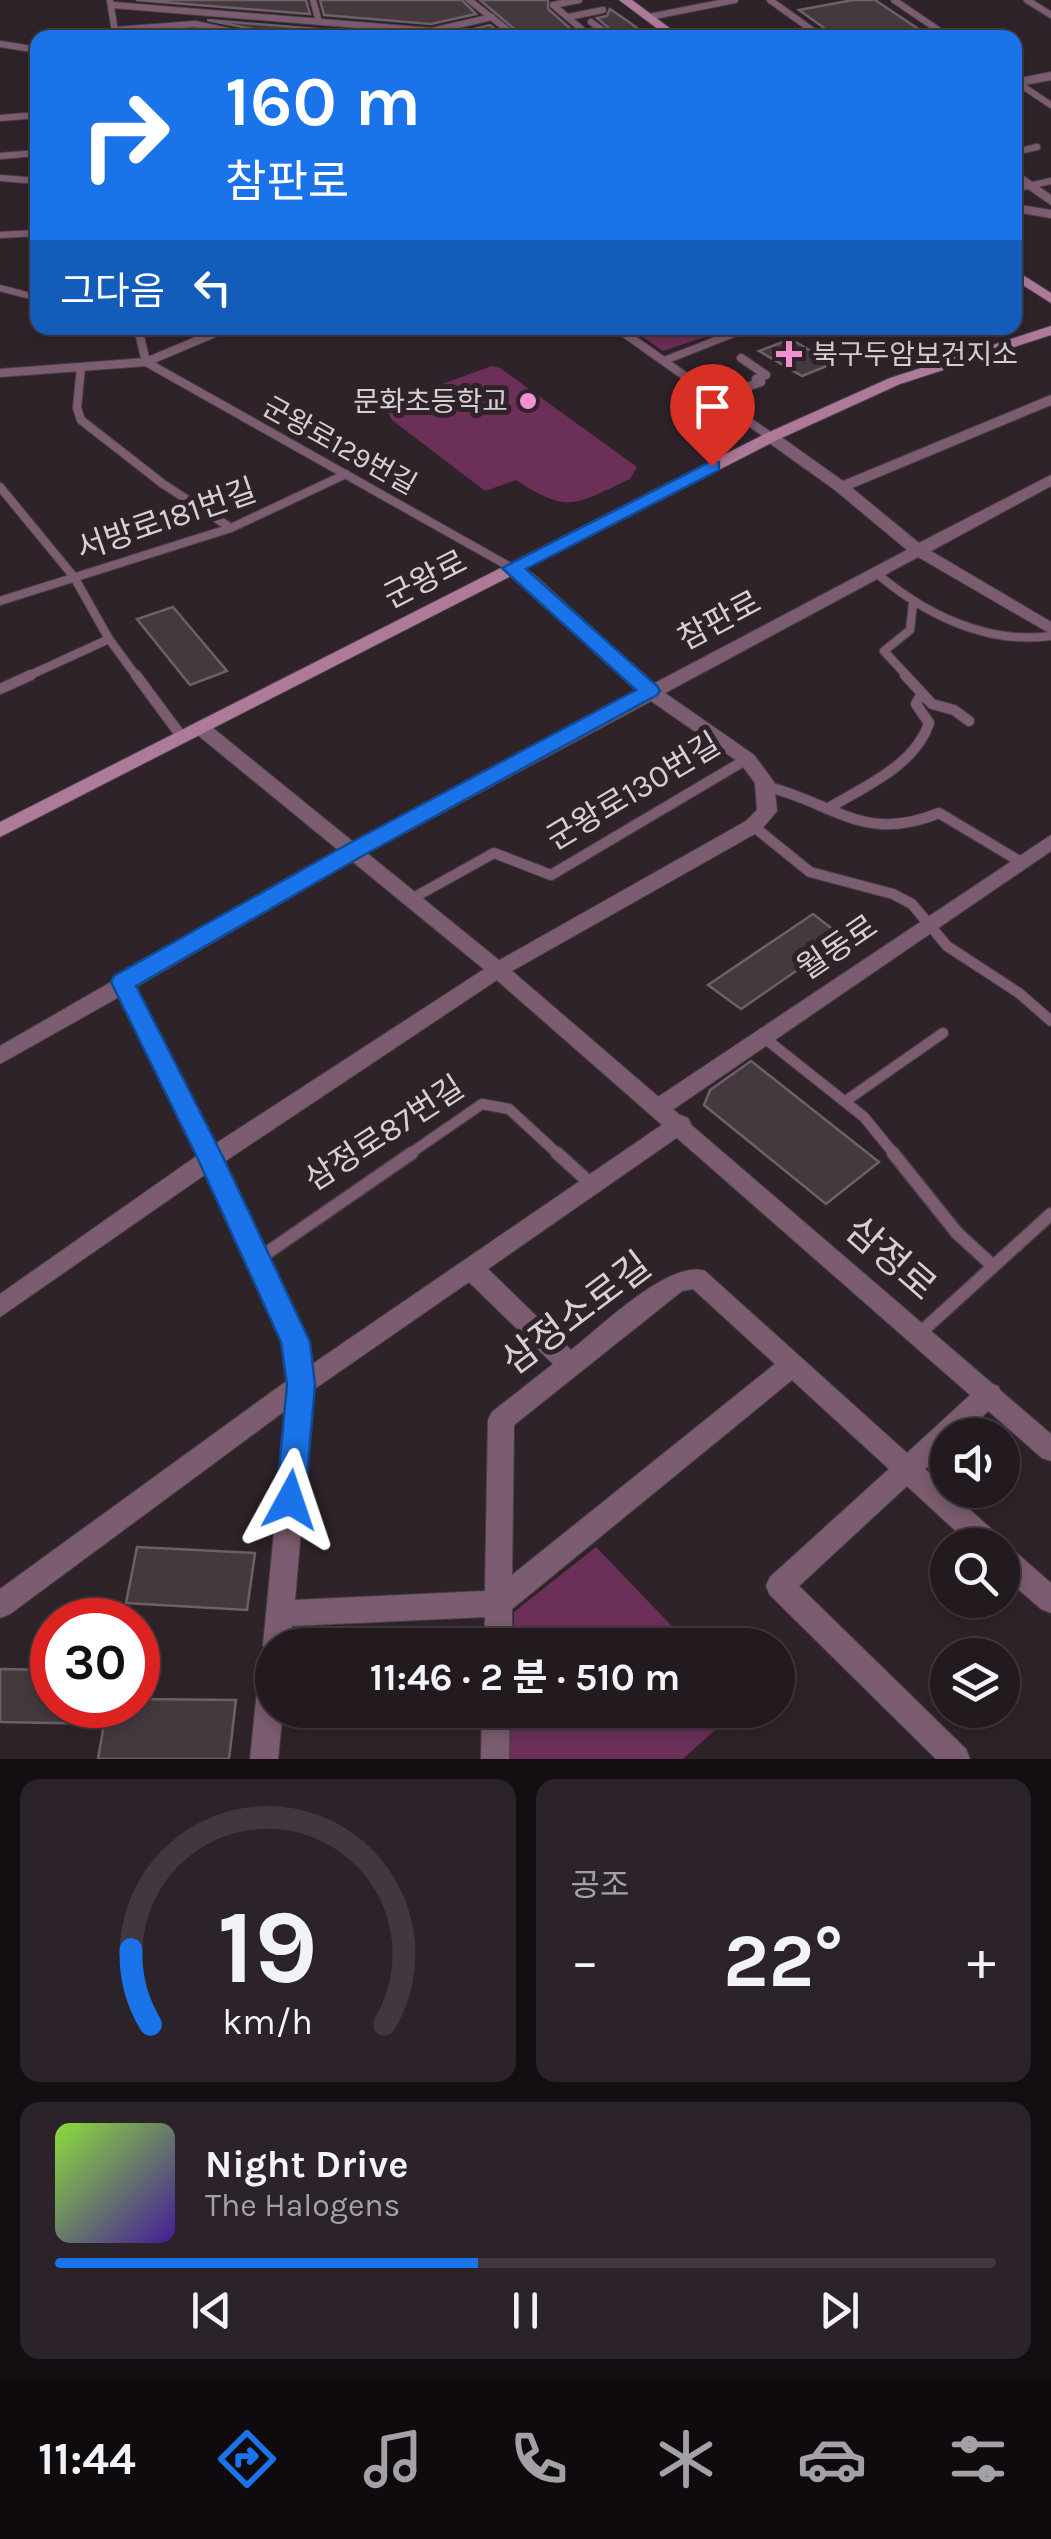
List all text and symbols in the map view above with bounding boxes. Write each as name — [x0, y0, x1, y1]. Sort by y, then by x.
text: 160 m — [225, 61, 421, 143]
icon: right — [60, 70, 190, 200]
text: 참판로 — [225, 156, 349, 208]
icon: left — [185, 260, 240, 315]
text: 그다음 — [60, 269, 165, 314]
place label: 북구두암보건지소 — [812, 338, 1018, 371]
marker: 북구두암보건지소 — [776, 341, 802, 367]
pin — [670, 364, 755, 467]
icon: arrive — [685, 379, 740, 434]
place label: 문화초등학교 — [353, 385, 508, 418]
street label: 군왕로129번길 — [257, 390, 422, 501]
marker: 문화초등학교 — [517, 390, 539, 412]
street label: 서방로181번길 — [71, 471, 261, 568]
street label: 군왕로 — [377, 543, 473, 616]
street label: 참판로 — [672, 583, 767, 658]
street label: 군왕로130번길 — [540, 725, 727, 858]
street label: 월동로 — [790, 907, 884, 987]
street label: 삼정로87번길 — [298, 1068, 471, 1198]
street label: 삼정로 — [836, 1207, 945, 1310]
street label: 삼정소로길 — [493, 1243, 660, 1384]
map controls — [930, 1418, 1020, 1728]
button: sound — [930, 1418, 1020, 1508]
position arrow — [238, 1448, 342, 1552]
button: search — [930, 1528, 1020, 1618]
speed limit sign: 30 — [30, 1598, 160, 1728]
button: layers — [930, 1638, 1020, 1728]
text: 11:46 · 2 분 · 510 m — [370, 1655, 680, 1700]
text: 공조 — [571, 1867, 629, 1904]
text: 19 — [217, 1887, 318, 2008]
text: 22° — [723, 1917, 843, 2005]
text: − — [571, 1929, 599, 1993]
text: + — [967, 1929, 996, 1993]
text: km/h — [222, 2001, 313, 2043]
text: Night Drive — [205, 2142, 408, 2187]
text: The Halogens — [205, 2187, 400, 2224]
icon: previous — [184, 2283, 239, 2338]
icon: pause — [498, 2283, 553, 2338]
icon: next — [812, 2283, 867, 2338]
icon: directions — [212, 2424, 282, 2494]
icon: music — [358, 2424, 428, 2494]
icon: phone — [504, 2424, 574, 2494]
icon: climate — [651, 2424, 721, 2494]
icon: car — [797, 2424, 867, 2494]
icon: filters — [943, 2424, 1013, 2494]
text: 11:44 — [38, 2433, 136, 2485]

